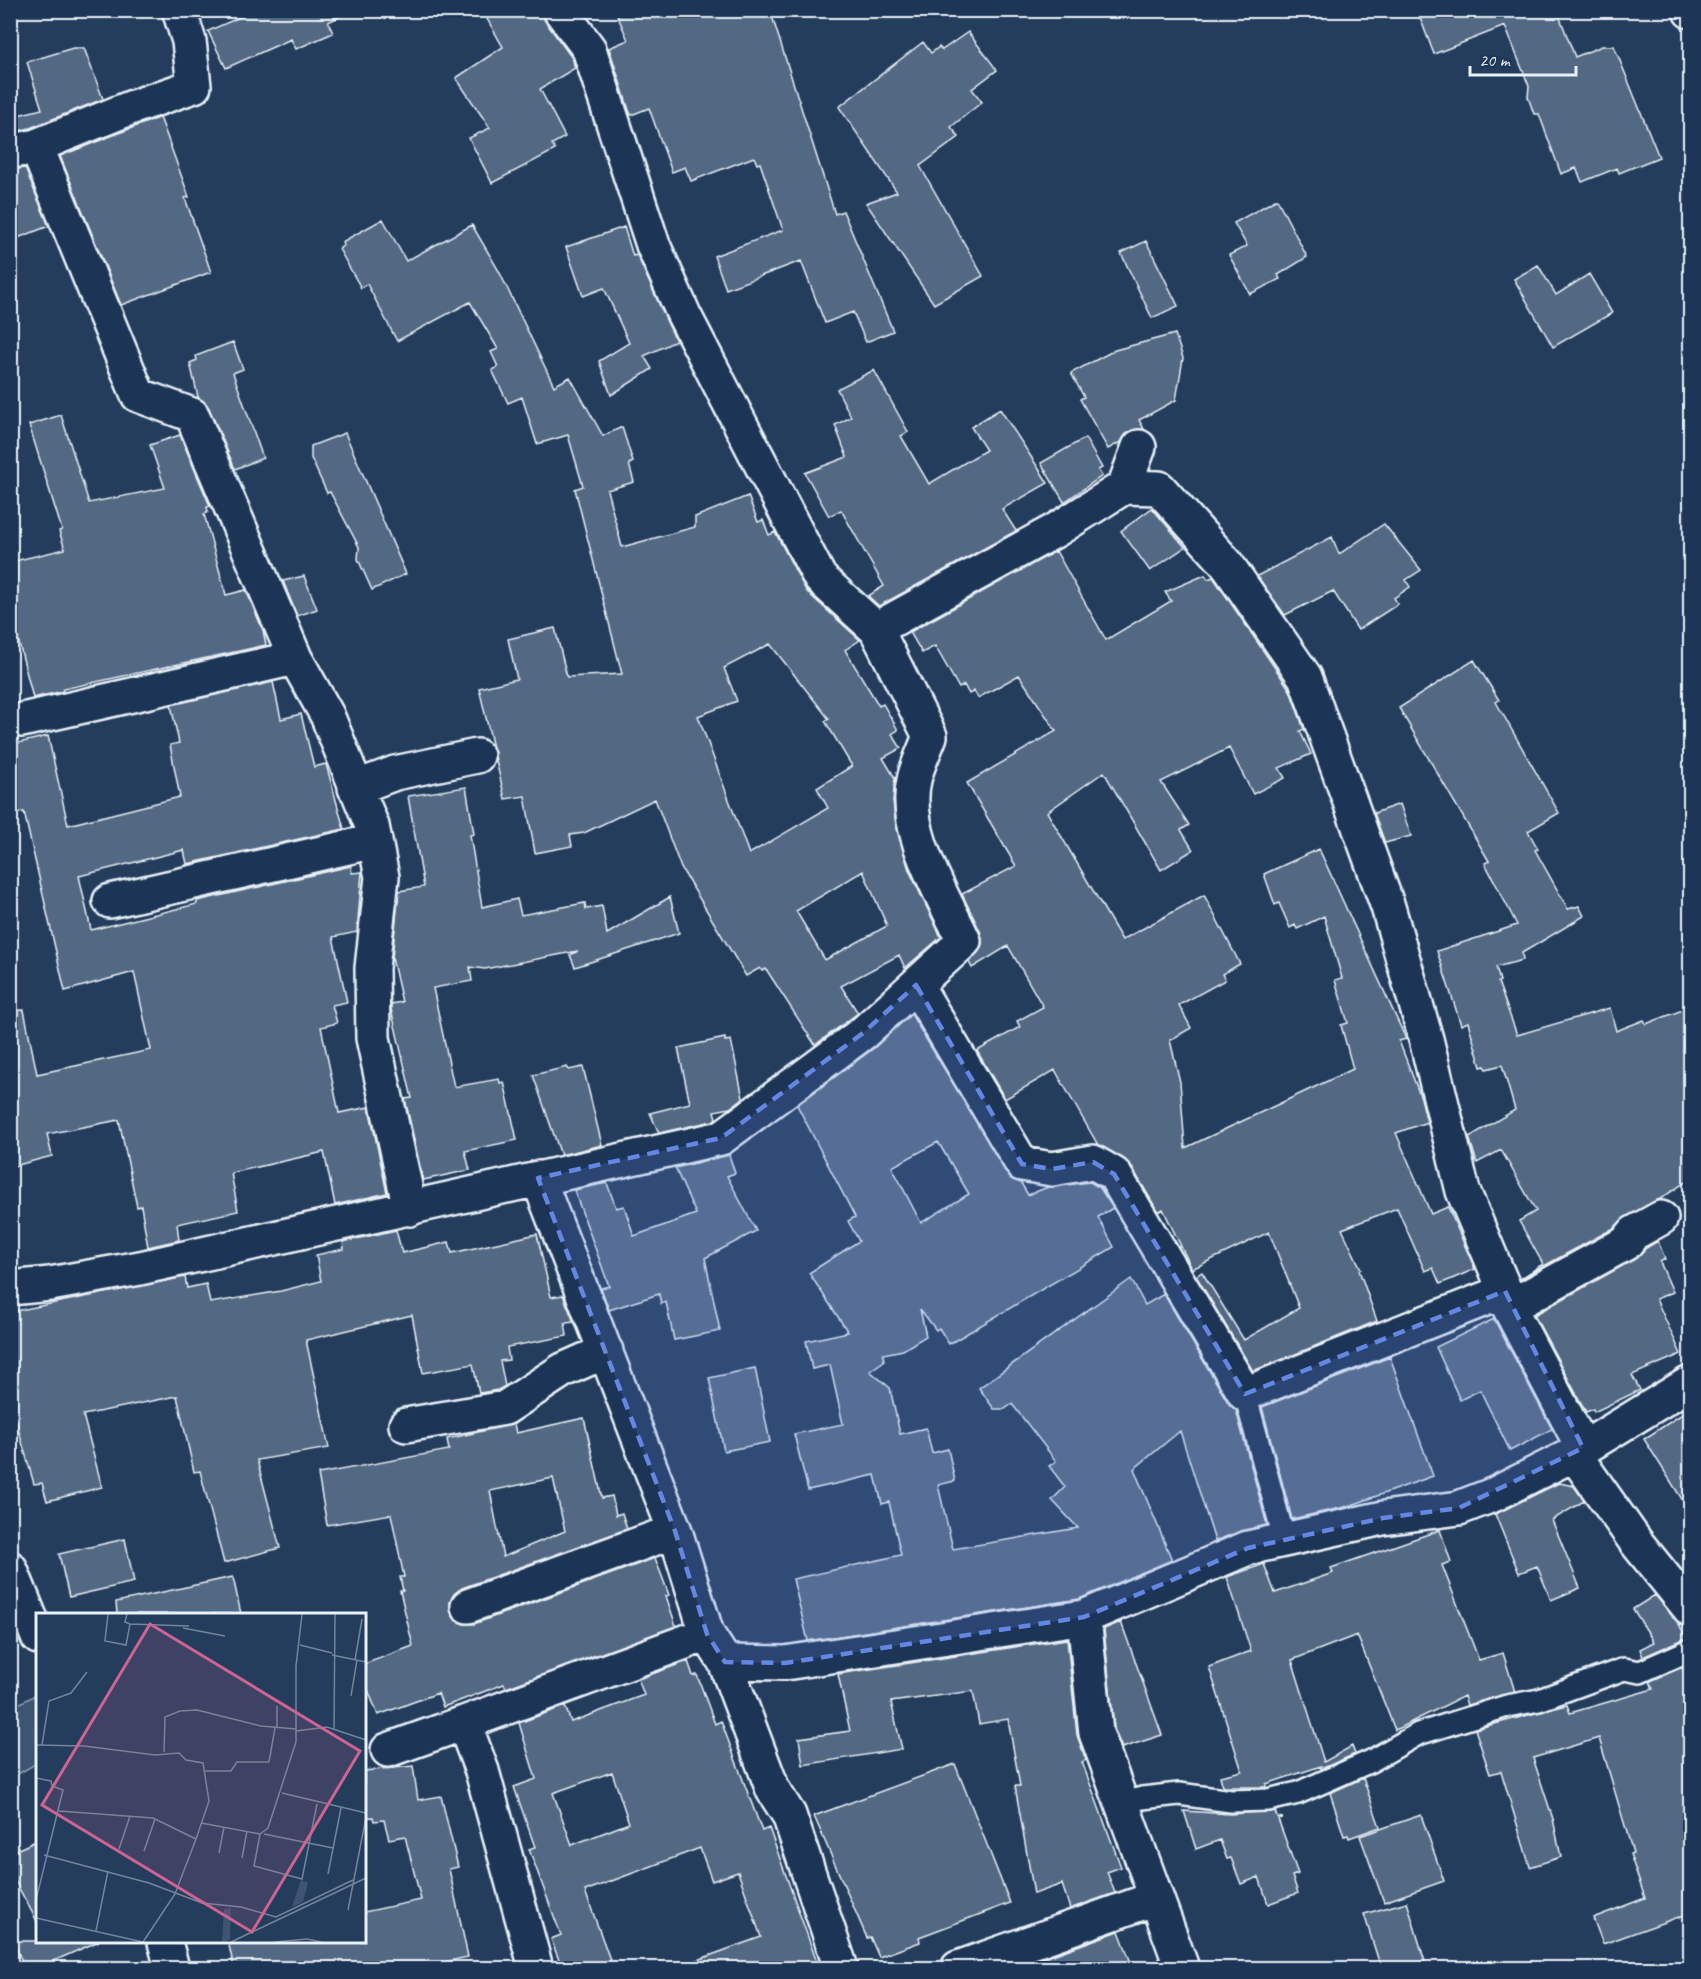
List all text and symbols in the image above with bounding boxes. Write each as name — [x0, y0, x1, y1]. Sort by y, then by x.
scale bar — [1470, 39, 1576, 77]
text: 20 m — [1479, 49, 1512, 71]
inset map — [36, 1613, 366, 1943]

